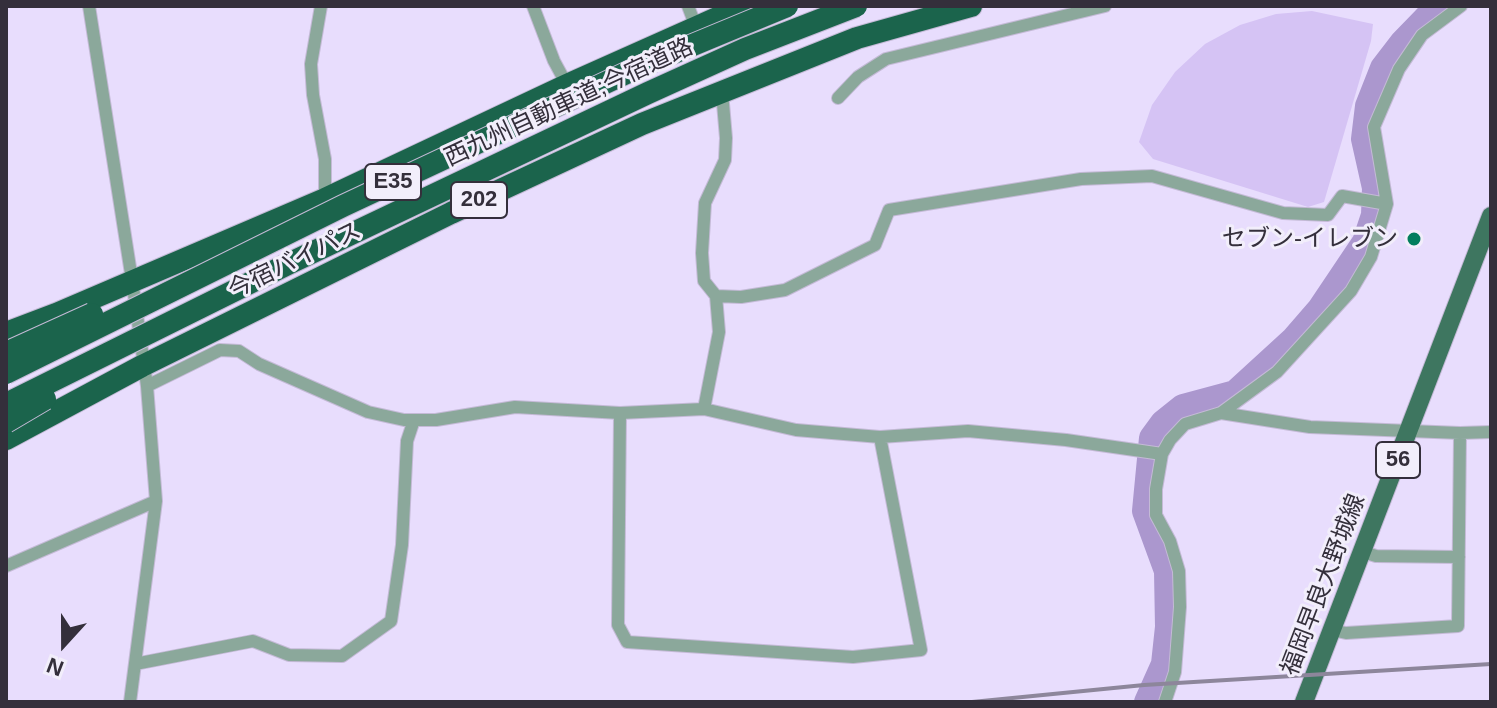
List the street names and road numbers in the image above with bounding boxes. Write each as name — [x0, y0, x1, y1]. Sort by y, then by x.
street label: 西九州自動車道;今宿道路 — [440, 33, 698, 173]
road number: E35 — [365, 164, 421, 200]
road number: 202 — [451, 182, 507, 218]
street label: 今宿バイパス — [224, 216, 366, 306]
road number: 56 — [1376, 442, 1420, 478]
street label: 福岡早良大野城線 — [1276, 490, 1372, 680]

